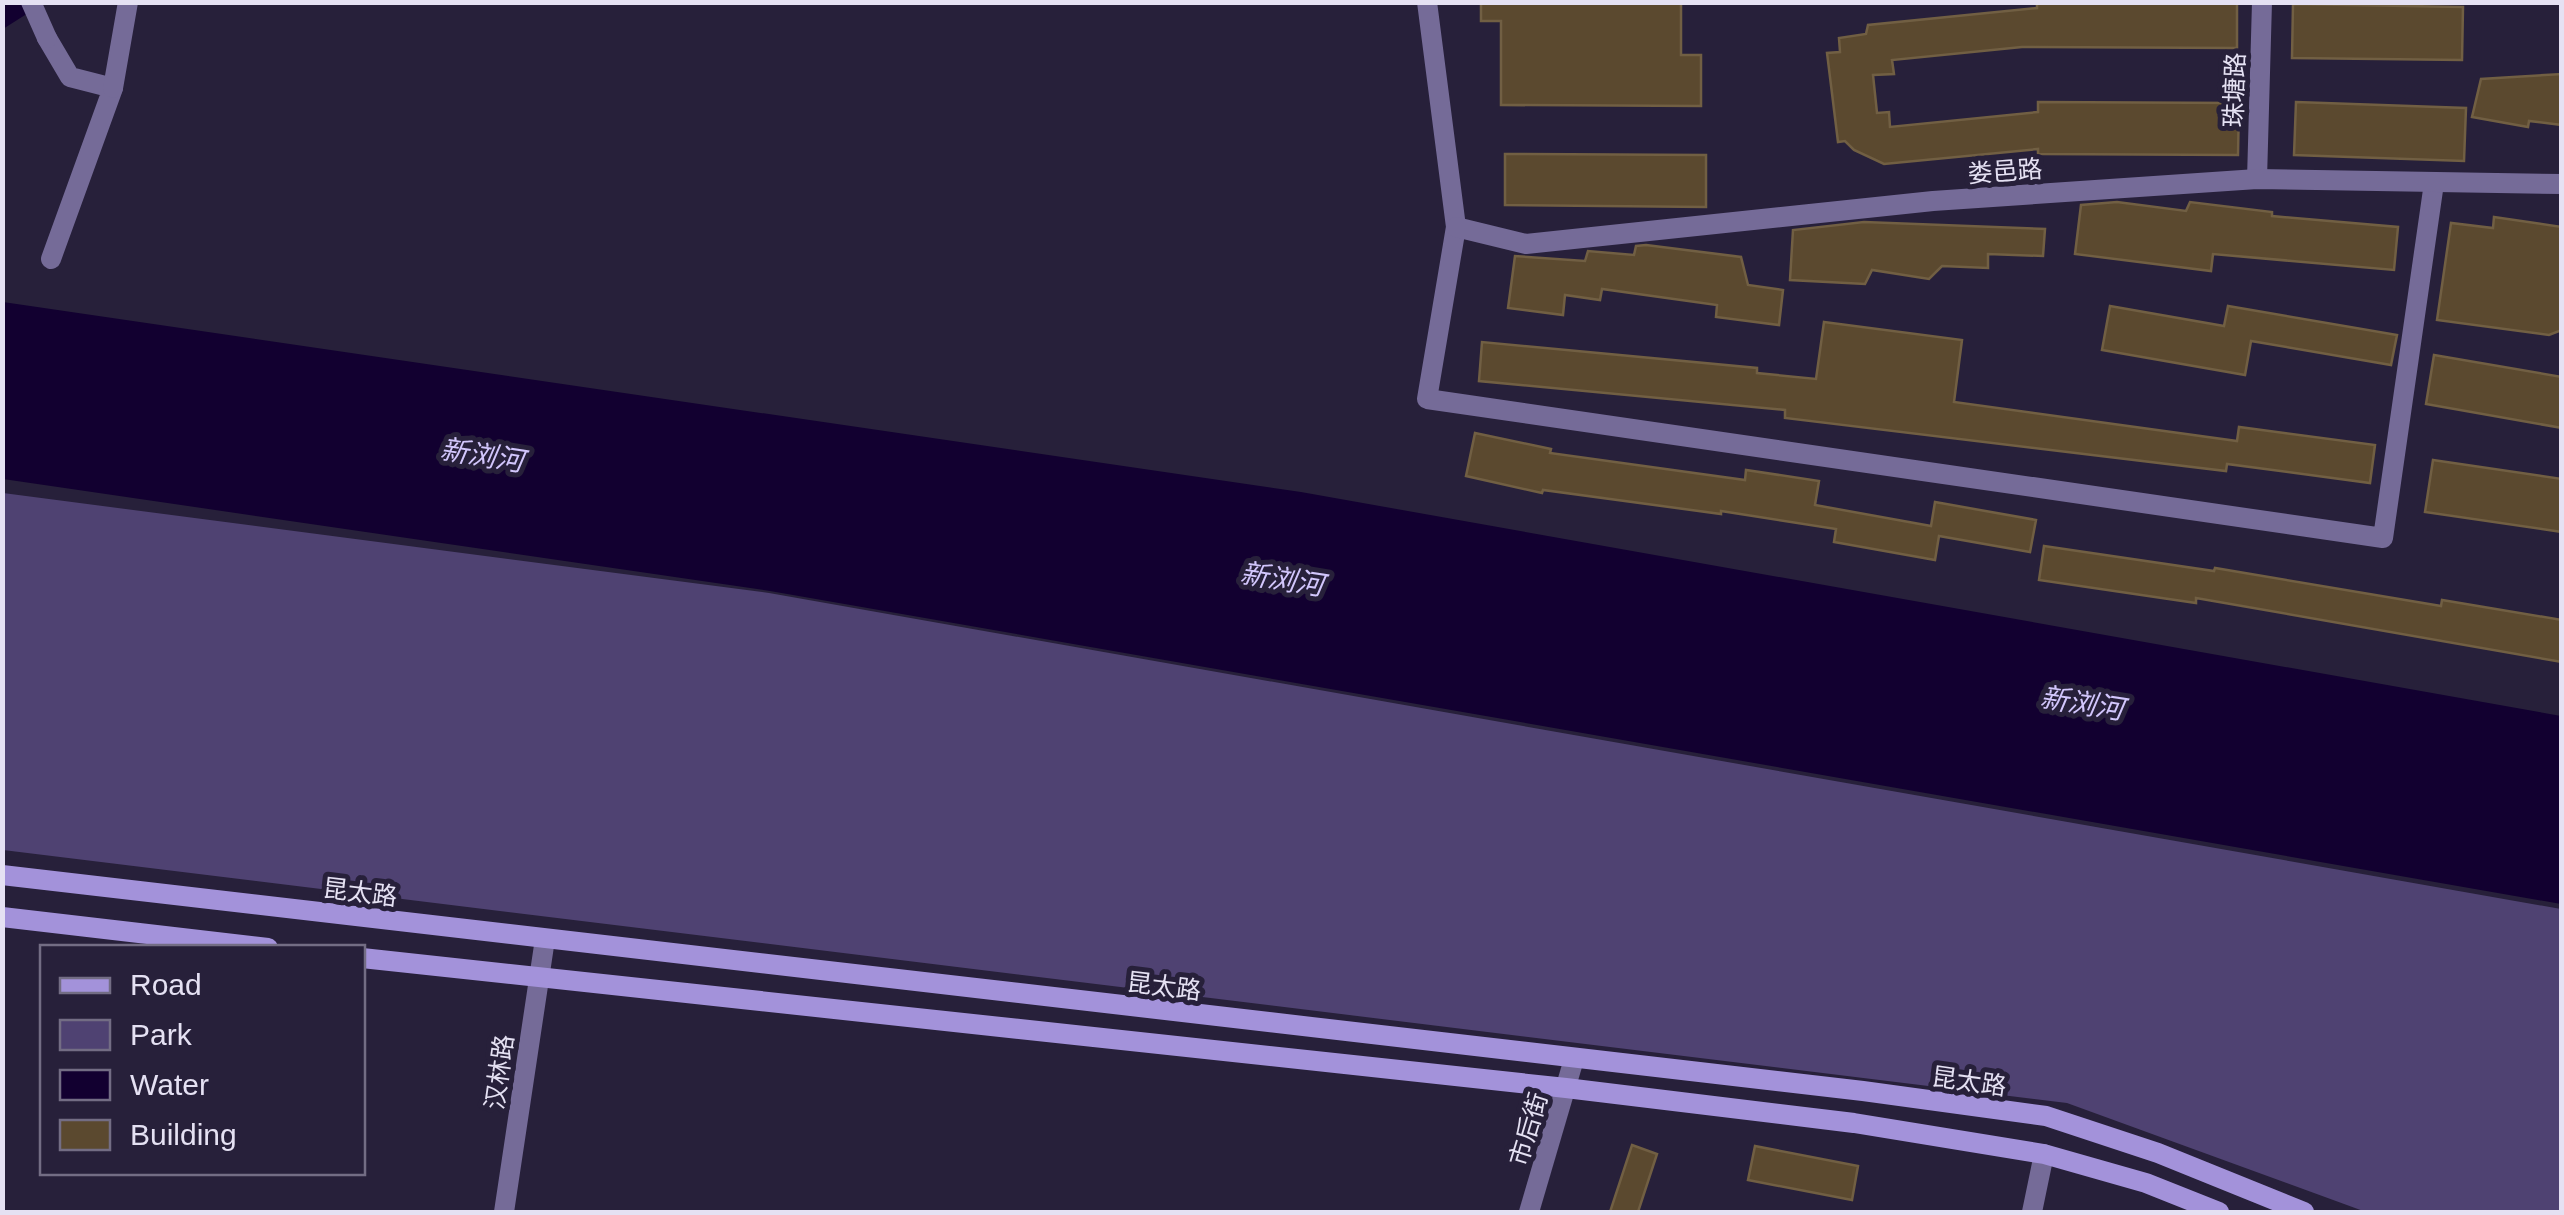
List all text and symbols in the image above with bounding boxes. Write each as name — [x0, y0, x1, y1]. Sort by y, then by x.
street label: 珠塘路 — [2219, 52, 2249, 128]
street label: 娄邑路 — [1967, 154, 2043, 188]
water label: 新浏河 — [438, 434, 531, 478]
water label: 新浏河 — [1238, 558, 1331, 602]
water label: 新浏河 — [2038, 682, 2131, 726]
street label: 昆太路 — [321, 874, 399, 910]
legend — [40, 945, 365, 1175]
text: Road — [130, 968, 202, 1001]
street label: 昆太路 — [1125, 968, 1203, 1004]
text: Park — [130, 1018, 193, 1051]
street label: 汉林路 — [480, 1033, 518, 1111]
street label: 昆太路 — [1930, 1062, 2008, 1100]
text: Water — [130, 1068, 209, 1101]
street label: 市后街 — [1504, 1089, 1552, 1169]
text: Building — [130, 1118, 237, 1151]

